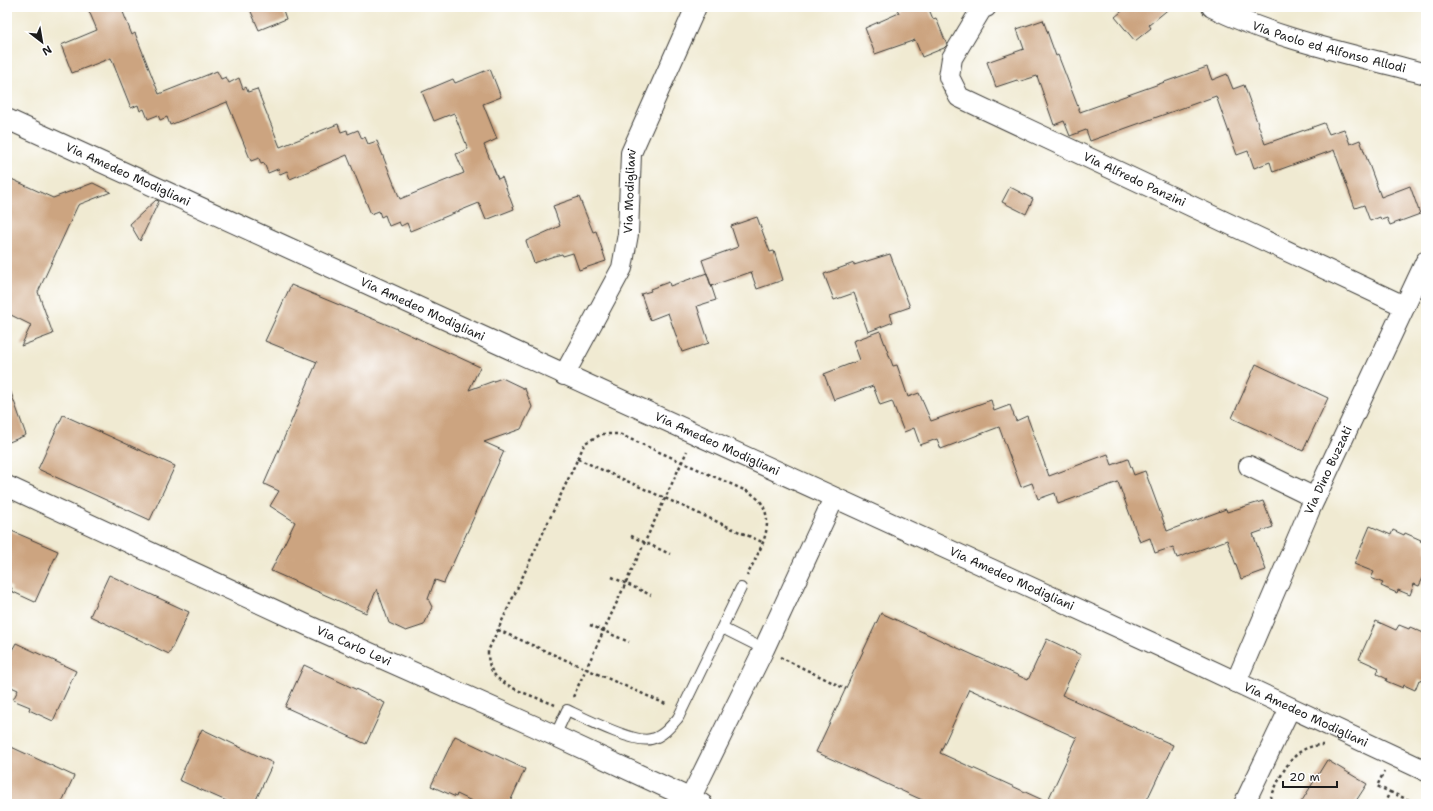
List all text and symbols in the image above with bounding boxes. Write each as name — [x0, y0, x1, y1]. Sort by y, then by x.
street label: Via Paolo ed Alfonso Allodi — [1250, 17, 1408, 76]
north arrow — [22, 22, 62, 62]
text: N — [39, 41, 54, 59]
street label: Via Amedeo Modigliani — [63, 139, 193, 210]
street label: Via Modigliani — [620, 146, 640, 234]
street label: Via Alfredo Panzini — [1081, 148, 1189, 210]
street label: Via Amedeo Modigliani — [358, 274, 488, 345]
street label: Via Amedeo Modigliani — [652, 408, 782, 479]
street label: Via Dino Buzzati — [1301, 423, 1356, 517]
street label: Via Amedeo Modigliani — [947, 543, 1077, 614]
street label: Via Carlo Levi — [314, 622, 394, 670]
street label: Via Amedeo Modigliani — [1241, 679, 1371, 751]
scale bar — [1283, 763, 1337, 789]
text: 20 m — [1289, 769, 1320, 785]

